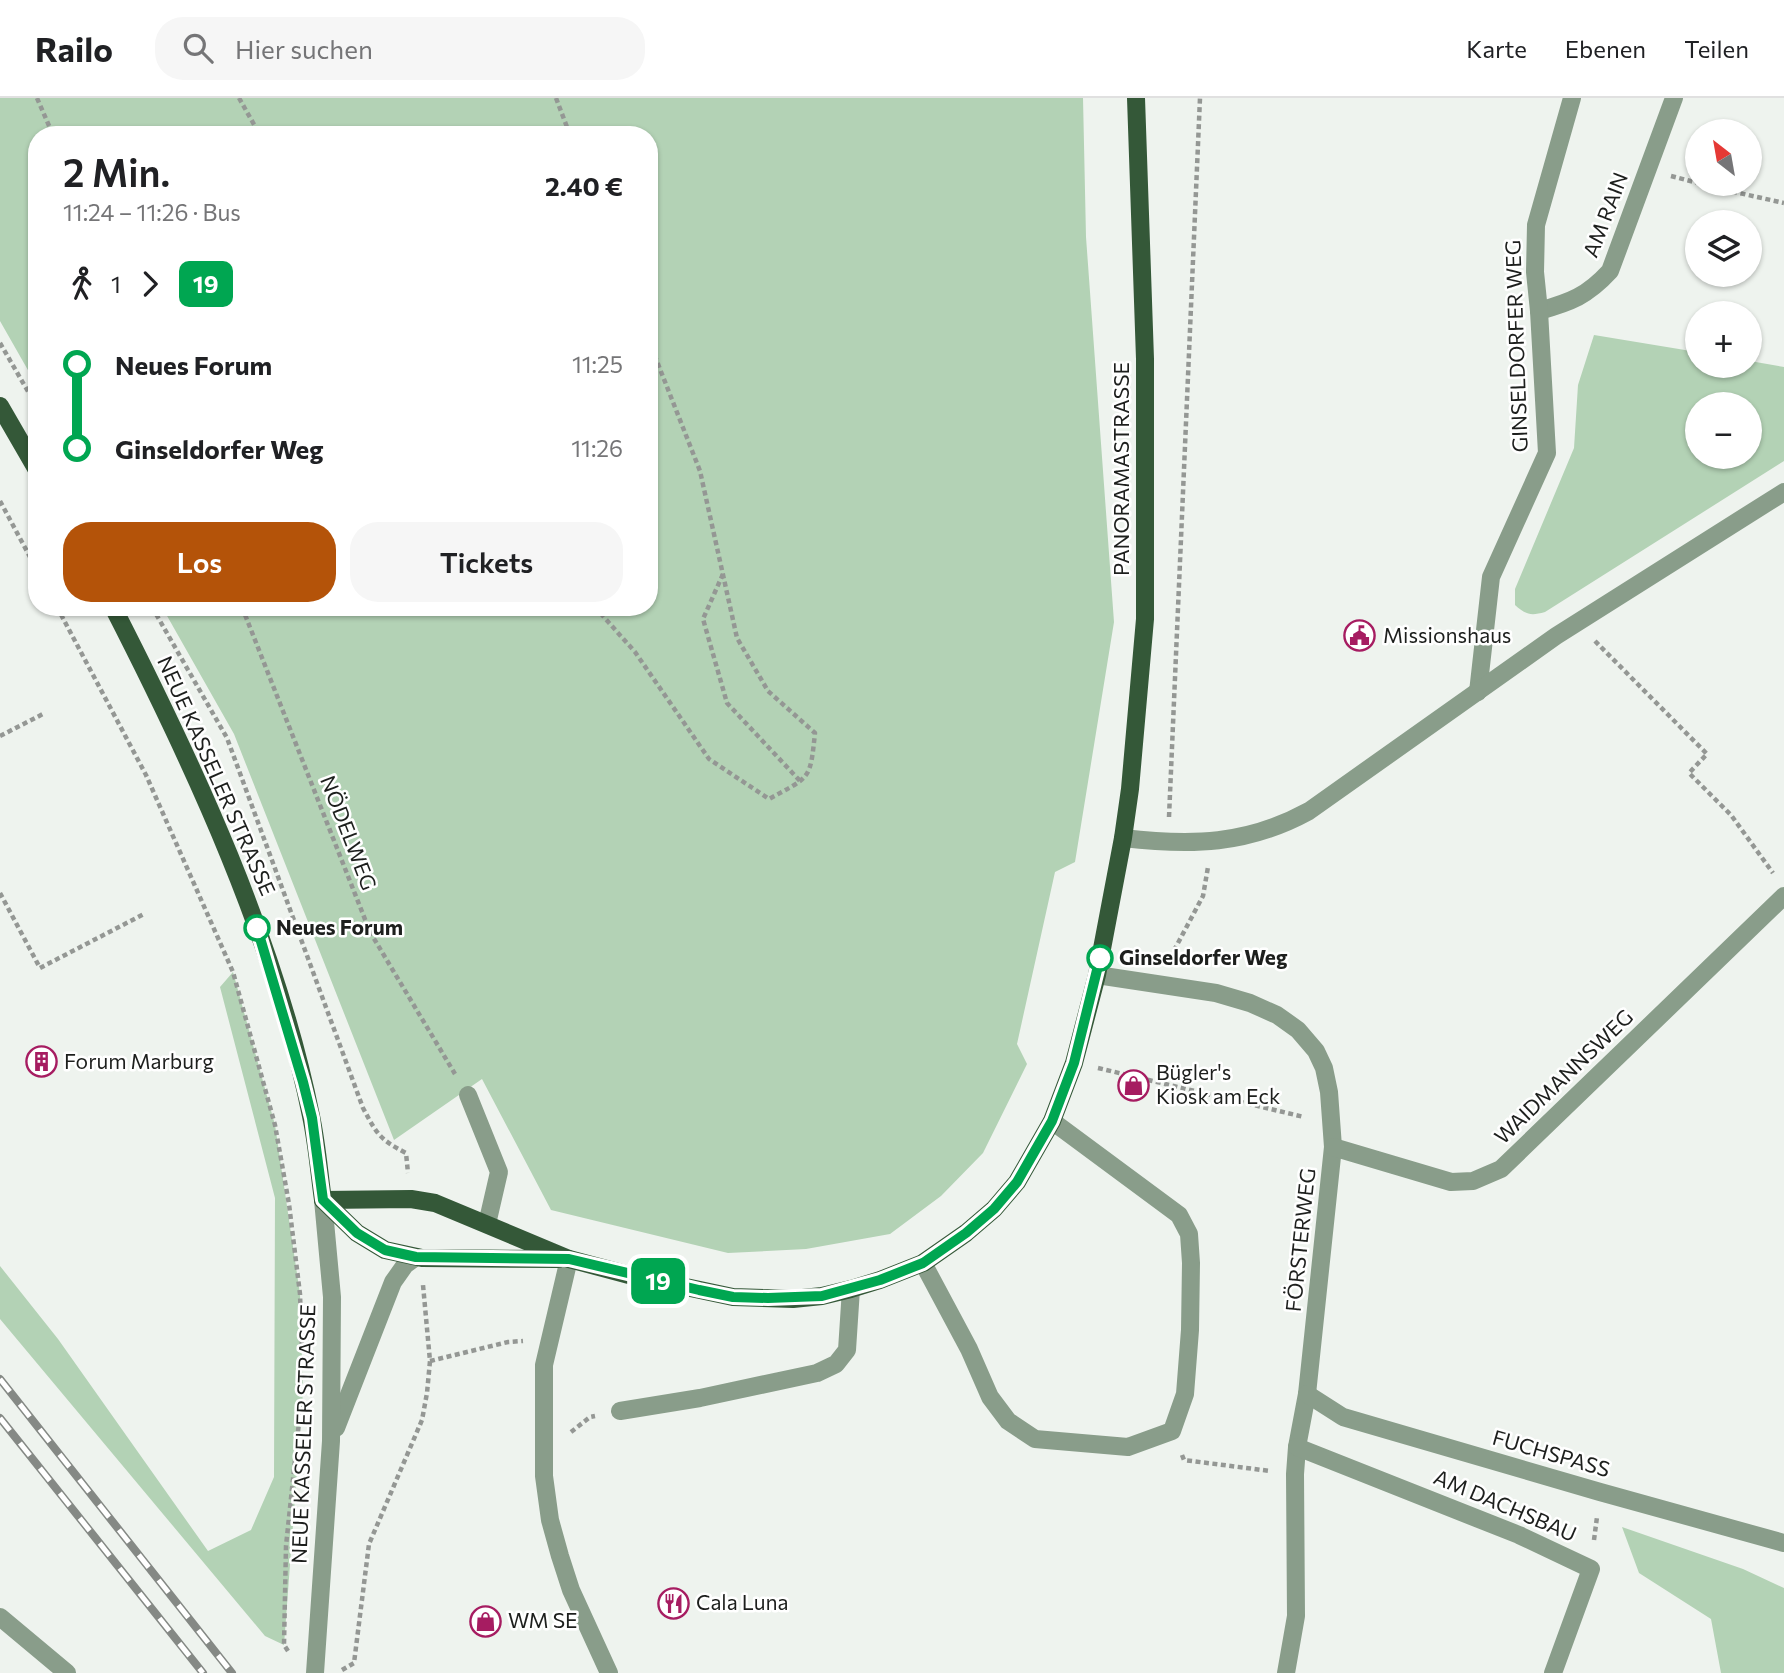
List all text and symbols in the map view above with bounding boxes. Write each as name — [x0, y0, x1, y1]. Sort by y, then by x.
search box — [155, 17, 645, 80]
text: Railo — [35, 28, 113, 69]
icon: search — [179, 29, 217, 67]
text: Hier suchen — [235, 33, 373, 64]
text: Karte — [1466, 34, 1527, 63]
text: Ebenen — [1565, 34, 1646, 63]
text: Teilen — [1684, 34, 1749, 63]
north arrow — [1685, 119, 1762, 196]
map controls — [1685, 119, 1762, 469]
text: 2 Min. — [63, 148, 170, 195]
street label: AM RAIN — [1577, 168, 1632, 260]
text: 2.40 € — [545, 170, 623, 201]
text: 11:24 – 11:26 · Bus — [63, 198, 241, 226]
button: layers — [1685, 210, 1762, 287]
street label: GINSELDORFER WEG — [1499, 239, 1532, 453]
icon: walk — [63, 265, 101, 303]
icon: forward — [131, 265, 169, 303]
text: 19 — [193, 269, 219, 298]
text: 1 — [111, 270, 121, 298]
button: + — [1685, 301, 1762, 378]
text: Neues Forum — [115, 349, 272, 380]
text: 11:25 — [572, 350, 623, 378]
street label: PANORAMASTRASSE — [1108, 362, 1133, 576]
button: − — [1685, 392, 1762, 469]
text: Ginseldorfer Weg — [115, 433, 324, 464]
text: 11:26 — [571, 434, 623, 462]
button: Los — [63, 522, 336, 602]
button: Tickets — [350, 522, 623, 602]
public building icon: Missionshaus — [1343, 619, 1377, 653]
place label: Missionshaus — [1383, 622, 1511, 647]
street label: NEUE KASSELER STRASSE — [153, 652, 282, 899]
street label: NÖDELWEG — [316, 772, 383, 893]
place label: Neues Forum — [276, 914, 403, 939]
marker: Neues Forum — [244, 915, 270, 941]
place label: Ginseldorfer Weg — [1119, 944, 1288, 969]
marker: Ginseldorfer Weg — [1087, 945, 1113, 971]
street label: WAIDMANNSWEG — [1489, 1003, 1637, 1148]
building icon: Forum Marburg — [24, 1045, 58, 1079]
place label: Forum Marburg — [64, 1048, 214, 1073]
place label: Bügler's Kiosk am Eck — [1156, 1059, 1280, 1108]
shop icon: Bügler's Kiosk am Eck — [1116, 1068, 1150, 1102]
street label: FÖRSTERWEG — [1280, 1167, 1319, 1313]
line badge: 19 — [626, 1258, 690, 1304]
text: 19 — [645, 1266, 671, 1295]
street label: NEUE KASSELER STRASSE — [285, 1304, 320, 1564]
street label: FUCHSPASS — [1490, 1424, 1613, 1481]
street label: AM DACHSBAU — [1431, 1463, 1581, 1546]
restaurant icon: Cala Luna — [656, 1586, 690, 1620]
place label: Cala Luna — [696, 1589, 788, 1614]
shop icon: WM SE — [468, 1604, 502, 1638]
place label: WM SE — [508, 1607, 577, 1632]

